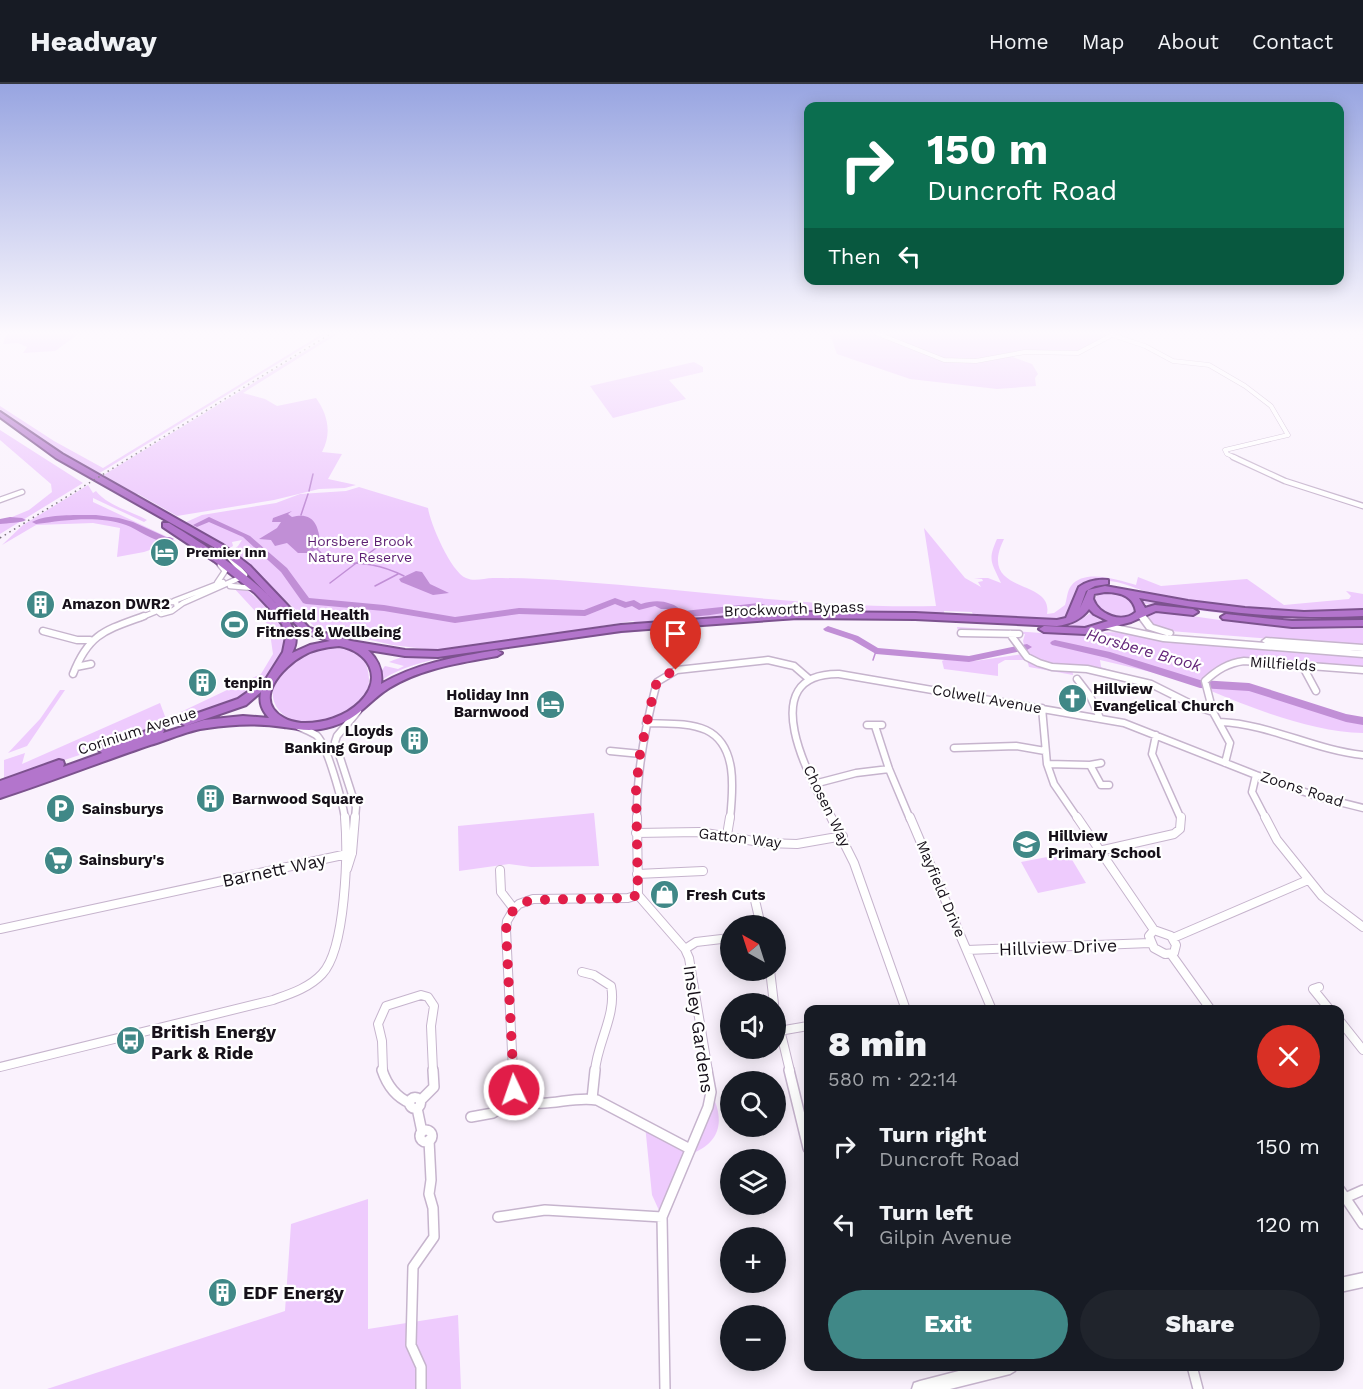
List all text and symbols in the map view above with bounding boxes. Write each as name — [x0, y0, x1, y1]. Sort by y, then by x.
text: Headway — [30, 25, 157, 58]
text: Home — [989, 29, 1049, 54]
text: Map — [1082, 29, 1125, 54]
text: About — [1158, 29, 1219, 54]
text: Contact — [1252, 29, 1333, 54]
text: 150 m — [927, 125, 1048, 174]
icon: right — [828, 126, 906, 204]
text: Duncroft Road — [927, 175, 1117, 207]
icon: left — [893, 240, 926, 273]
text: Then — [828, 244, 881, 269]
park label: Horsbere Brook Nature Reserve — [307, 533, 413, 565]
hotel icon: Premier Inn — [149, 536, 181, 568]
place label: Premier Inn — [186, 544, 266, 560]
building icon: Amazon DWR2 — [25, 588, 57, 620]
place label: Amazon DWR2 — [62, 595, 170, 613]
street label: Brockworth Bypass — [723, 598, 865, 620]
place label: Nuffield Health Fitness & Wellbeing — [256, 606, 401, 641]
sports icon: Nuffield Health Fitness & Wellbeing — [219, 608, 251, 640]
pin — [650, 608, 701, 670]
icon: arrive — [659, 617, 692, 650]
water label: Horsbere Brook — [1084, 625, 1205, 676]
street label: Millfields — [1249, 653, 1317, 675]
building icon: tenpin — [187, 667, 219, 699]
place label: tenpin — [224, 674, 272, 692]
place label: Hillview Evangelical Church — [1093, 680, 1234, 715]
street label: Colwell Avenue — [931, 681, 1043, 717]
church icon: Hillview Evangelical Church — [1056, 682, 1088, 714]
place label: Holiday Inn Barnwood — [446, 686, 529, 721]
hotel icon: Holiday Inn Barnwood — [534, 688, 566, 720]
street label: Corinium Avenue — [75, 703, 199, 759]
place label: Lloyds Banking Group — [284, 722, 393, 757]
building icon: Lloyds Banking Group — [398, 724, 430, 756]
street label: Chosen Way — [799, 762, 855, 850]
street label: Zoons Road — [1258, 767, 1346, 811]
building icon: Barnwood Square — [195, 783, 227, 815]
place label: Barnwood Square — [232, 790, 364, 808]
parking icon: Sainsburys — [45, 793, 77, 825]
place label: Sainsburys — [82, 800, 163, 818]
street label: Gatton Way — [698, 824, 783, 852]
place label: Hillview Primary School — [1048, 827, 1161, 862]
school or university icon: Hillview Primary School — [1011, 829, 1043, 861]
street label: Mayfield Drive — [912, 838, 970, 940]
supermarket icon: Sainsbury's — [42, 844, 74, 876]
street label: Barnett Way — [220, 849, 329, 891]
place label: Sainsbury's — [79, 851, 164, 869]
shop icon: Fresh Cuts — [649, 879, 681, 911]
place label: Fresh Cuts — [686, 886, 766, 904]
north arrow — [720, 915, 786, 981]
map controls — [720, 915, 786, 1371]
street label: Hillview Drive — [998, 934, 1118, 960]
street label: Insley Gardens — [680, 964, 718, 1094]
button: sound — [720, 993, 786, 1059]
place label: British Energy Park & Ride — [151, 1021, 277, 1063]
text: 8 min — [828, 1023, 927, 1065]
bus stop icon: British Energy Park & Ride — [114, 1025, 146, 1057]
button: close — [1257, 1025, 1320, 1088]
position arrow — [482, 1058, 546, 1122]
text: 580 m · 22:14 — [828, 1067, 958, 1091]
button: search — [720, 1071, 786, 1137]
text: Turn right — [879, 1122, 986, 1147]
icon: right — [828, 1130, 861, 1163]
text: 150 m — [1256, 1134, 1320, 1159]
text: Duncroft Road — [879, 1147, 1020, 1171]
button: layers — [720, 1149, 786, 1215]
text: Turn left — [879, 1200, 973, 1225]
icon: left — [828, 1208, 861, 1241]
text: 120 m — [1256, 1212, 1320, 1237]
text: Gilpin Avenue — [879, 1225, 1012, 1249]
button: + — [720, 1227, 786, 1293]
building icon: EDF Energy — [206, 1276, 238, 1308]
place label: EDF Energy — [243, 1282, 345, 1303]
button: Exit — [828, 1290, 1068, 1359]
button: Share — [1080, 1290, 1320, 1359]
button: − — [720, 1305, 786, 1371]

